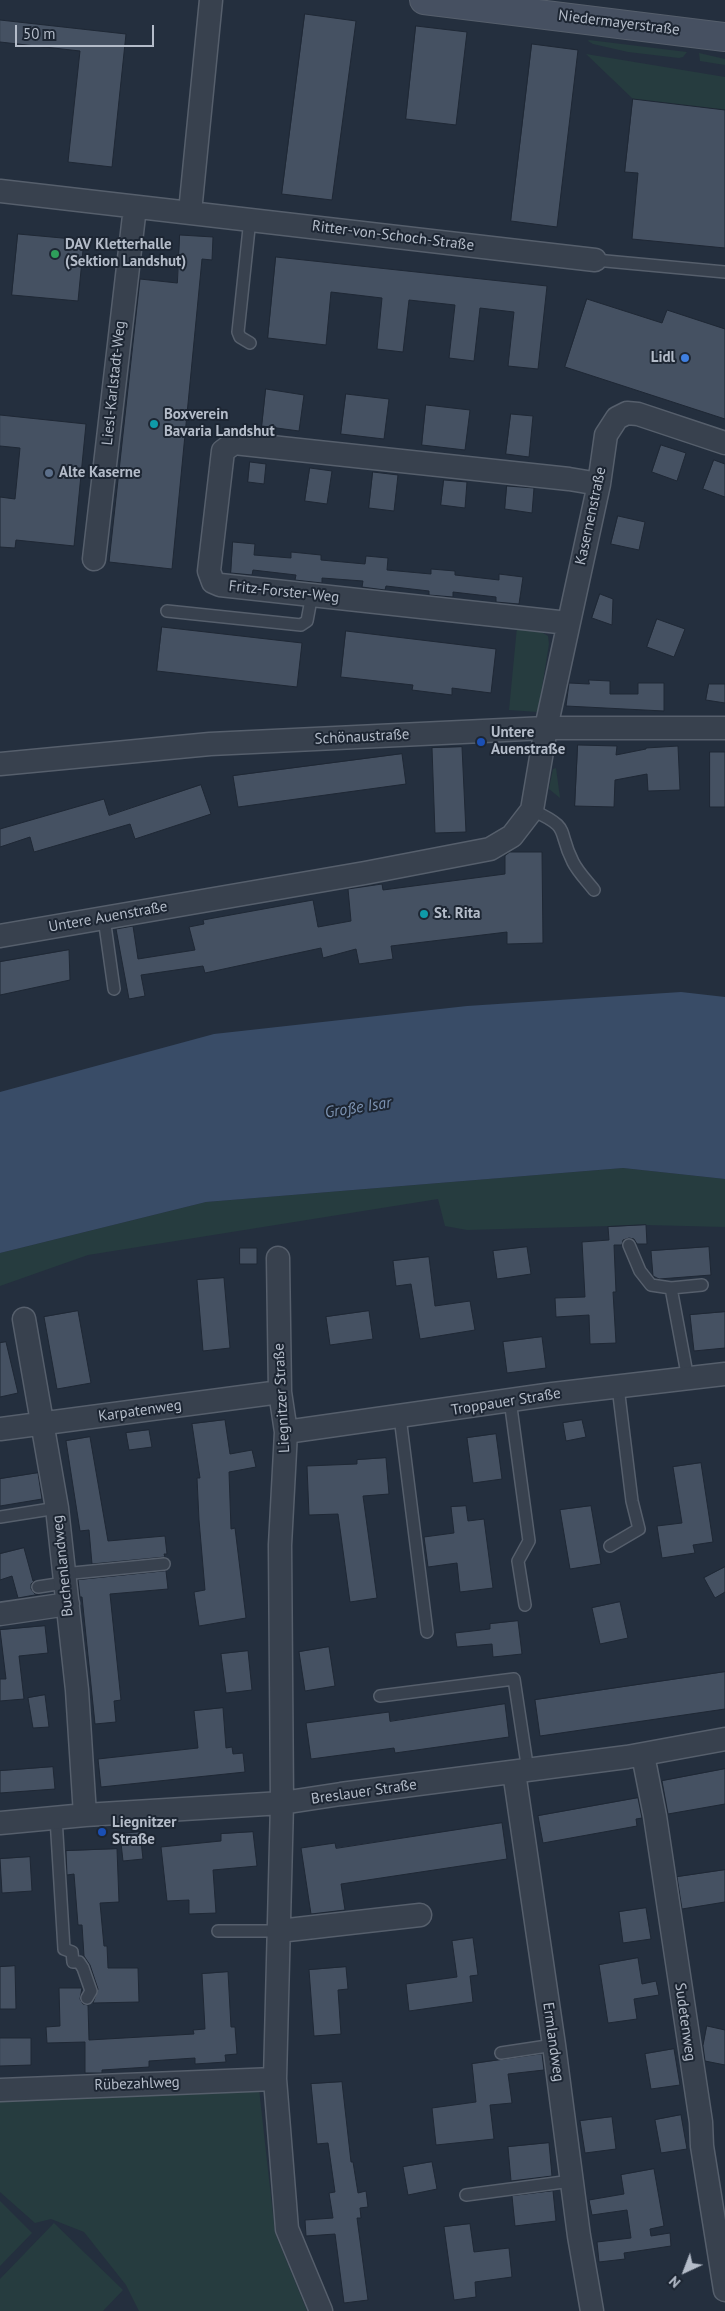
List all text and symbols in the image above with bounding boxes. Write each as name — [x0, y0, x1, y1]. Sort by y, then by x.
street label: Niedermayerstraße — [557, 7, 681, 39]
scale bar — [18, 15, 156, 47]
text: 50 m — [23, 24, 56, 43]
street label: Ritter-von-Schoch-Straße — [311, 217, 475, 255]
place label: DAV Kletterhalle (Sektion Landshut) — [65, 236, 186, 271]
marker: DAV Kletterhalle (Sektion Landshut) — [49, 248, 61, 260]
street label: Liesl-Karlstadt-Weg — [98, 320, 130, 446]
place label: Lidl — [651, 349, 675, 367]
marker: Lidl — [679, 352, 691, 364]
place label: Boxverein Bavaria Landshut — [164, 406, 275, 441]
marker: Boxverein Bavaria Landshut — [148, 418, 160, 430]
place label: Alte Kaserne — [59, 464, 141, 482]
street label: Kasernenstraße — [572, 465, 610, 567]
marker: Alte Kaserne — [43, 467, 55, 479]
street label: Fritz-Forster-Weg — [228, 577, 340, 607]
place label: Untere Auenstraße — [491, 724, 565, 759]
street label: Schönaustraße — [314, 726, 410, 748]
marker: Untere Auenstraße — [475, 736, 487, 748]
street label: Untere Auenstraße — [47, 898, 169, 936]
place label: St. Rita — [434, 905, 480, 923]
marker: St. Rita — [418, 908, 430, 920]
water label: Große Isar — [323, 1093, 393, 1123]
street label: Liegnitzer Straße — [270, 1343, 294, 1453]
street label: Troppauer Straße — [450, 1384, 562, 1420]
street label: Karpatenweg — [97, 1396, 183, 1426]
street label: Buchenlandweg — [49, 1514, 77, 1618]
street label: Breslauer Straße — [310, 1776, 418, 1808]
place label: Liegnitzer Straße — [112, 1814, 176, 1849]
marker: Liegnitzer Straße — [96, 1826, 108, 1838]
street label: Sudetenweg — [671, 1982, 699, 2062]
street label: Ermlandweg — [539, 2001, 567, 2083]
street label: Rübezahlweg — [94, 2074, 180, 2094]
north arrow — [660, 2246, 710, 2296]
text: N — [665, 2272, 684, 2292]

